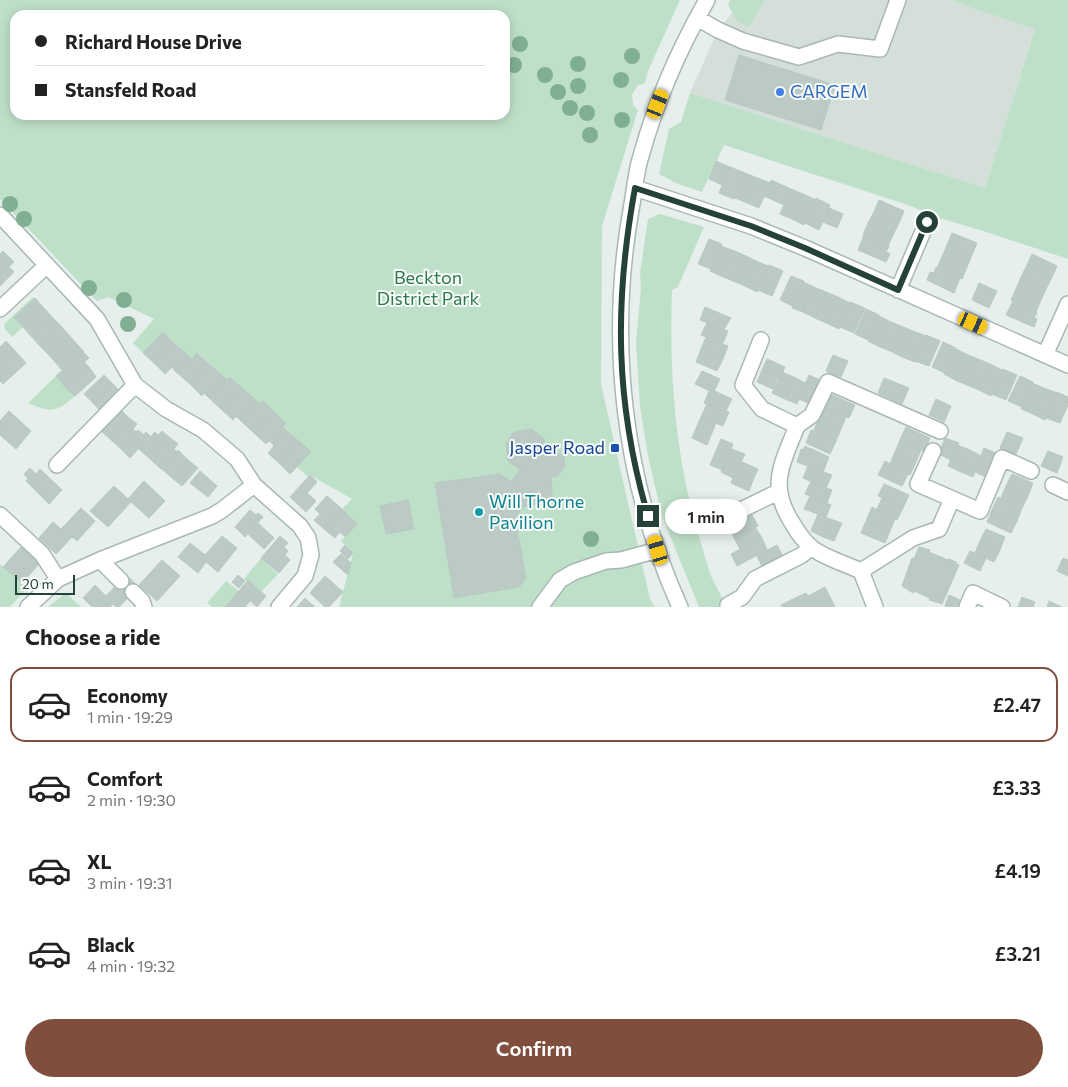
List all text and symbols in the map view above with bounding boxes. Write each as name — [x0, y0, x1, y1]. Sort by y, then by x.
text: Richard House Drive — [65, 30, 242, 53]
text: Stansfeld Road — [65, 78, 196, 101]
place label: CARGEM — [790, 80, 868, 102]
marker: CARGEM — [774, 86, 786, 98]
car — [645, 87, 670, 121]
route start — [916, 211, 938, 233]
park label: Beckton District Park — [377, 266, 480, 309]
car — [956, 310, 989, 336]
place label: Jasper Road — [509, 436, 605, 458]
marker: Jasper Road — [609, 442, 621, 454]
place label: Will Thorne Pavilion — [489, 490, 584, 533]
callout: 1 min — [666, 498, 748, 534]
route end — [637, 505, 659, 527]
marker: Will Thorne Pavilion — [473, 506, 485, 518]
text: 1 min — [687, 507, 725, 526]
car — [646, 533, 669, 567]
scale bar — [15, 572, 75, 595]
text: 20 m — [22, 575, 54, 592]
text: Choose a ride — [25, 623, 160, 650]
icon: car — [27, 682, 72, 727]
text: Economy — [87, 684, 168, 707]
text: £2.47 — [993, 693, 1041, 716]
text: 1 min · 19:29 — [87, 707, 173, 726]
icon: car — [27, 765, 72, 810]
text: Comfort — [87, 767, 163, 790]
text: £3.33 — [992, 776, 1041, 799]
text: 2 min · 19:30 — [87, 790, 176, 809]
icon: car — [27, 848, 72, 893]
text: XL — [87, 850, 112, 873]
text: £4.19 — [995, 859, 1041, 882]
text: 3 min · 19:31 — [87, 873, 173, 892]
icon: car — [27, 931, 72, 976]
text: Black — [87, 933, 135, 956]
text: £3.21 — [995, 942, 1041, 965]
text: 4 min · 19:32 — [87, 956, 175, 975]
button: Confirm — [25, 1019, 1043, 1077]

